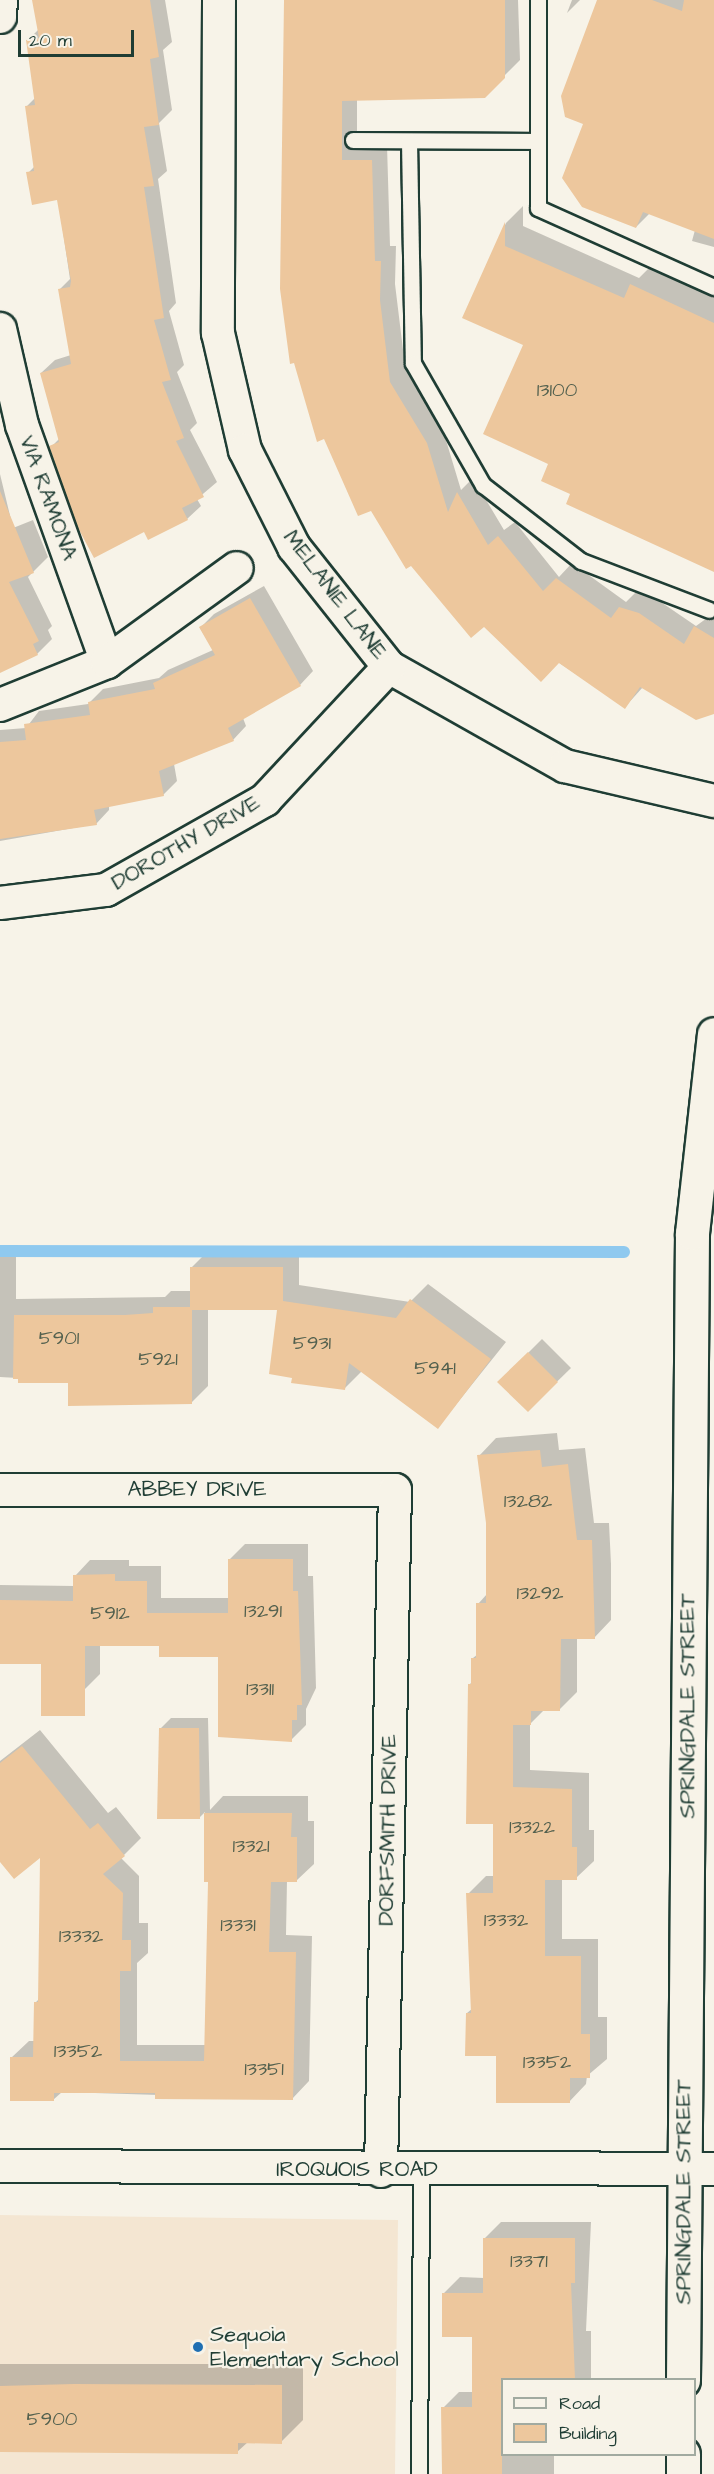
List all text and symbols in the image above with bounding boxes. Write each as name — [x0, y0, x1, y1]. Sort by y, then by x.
scale bar — [21, 18, 136, 56]
text: 20 m — [29, 28, 72, 53]
house number: 13100 — [537, 378, 577, 402]
street label: VIA RAMONA — [13, 432, 83, 564]
street label: MELANIE LANE — [278, 525, 392, 665]
street label: DOROTHY DRIVE — [107, 790, 265, 896]
house number: 5901 — [39, 1326, 79, 1350]
house number: 5931 — [293, 1331, 331, 1355]
house number: 5921 — [138, 1347, 178, 1371]
house number: 5941 — [414, 1356, 456, 1380]
street label: ABBEY DRIVE — [127, 1477, 267, 1503]
house number: 13282 — [504, 1489, 552, 1513]
house number: 13292 — [516, 1581, 564, 1605]
street label: SPRINGDALE STREET — [675, 1594, 701, 1818]
house number: 13291 — [244, 1599, 282, 1623]
house number: 5912 — [90, 1601, 130, 1625]
house number: 13311 — [246, 1677, 274, 1701]
street label: DORFSMITH DRIVE — [373, 1734, 403, 1926]
house number: 13322 — [509, 1815, 555, 1839]
house number: 13321 — [233, 1834, 269, 1858]
house number: 13332 — [484, 1908, 528, 1932]
house number: 13331 — [220, 1913, 256, 1937]
house number: 13332 — [59, 1924, 103, 1948]
house number: 13352 — [54, 2039, 102, 2063]
house number: 13352 — [523, 2050, 571, 2074]
house number: 13351 — [244, 2057, 284, 2081]
street label: SPRINGDALE STREET — [671, 2080, 697, 2304]
street label: IROQUOIS ROAD — [276, 2157, 438, 2183]
house number: 13371 — [510, 2249, 548, 2273]
place label: Sequoia Elementary School — [210, 2321, 399, 2372]
marker: Sequoia Elementary School — [191, 2340, 205, 2354]
legend — [501, 2378, 696, 2456]
text: Road — [559, 2391, 600, 2416]
house number: 5900 — [27, 2407, 77, 2431]
text: Building — [559, 2421, 617, 2446]

